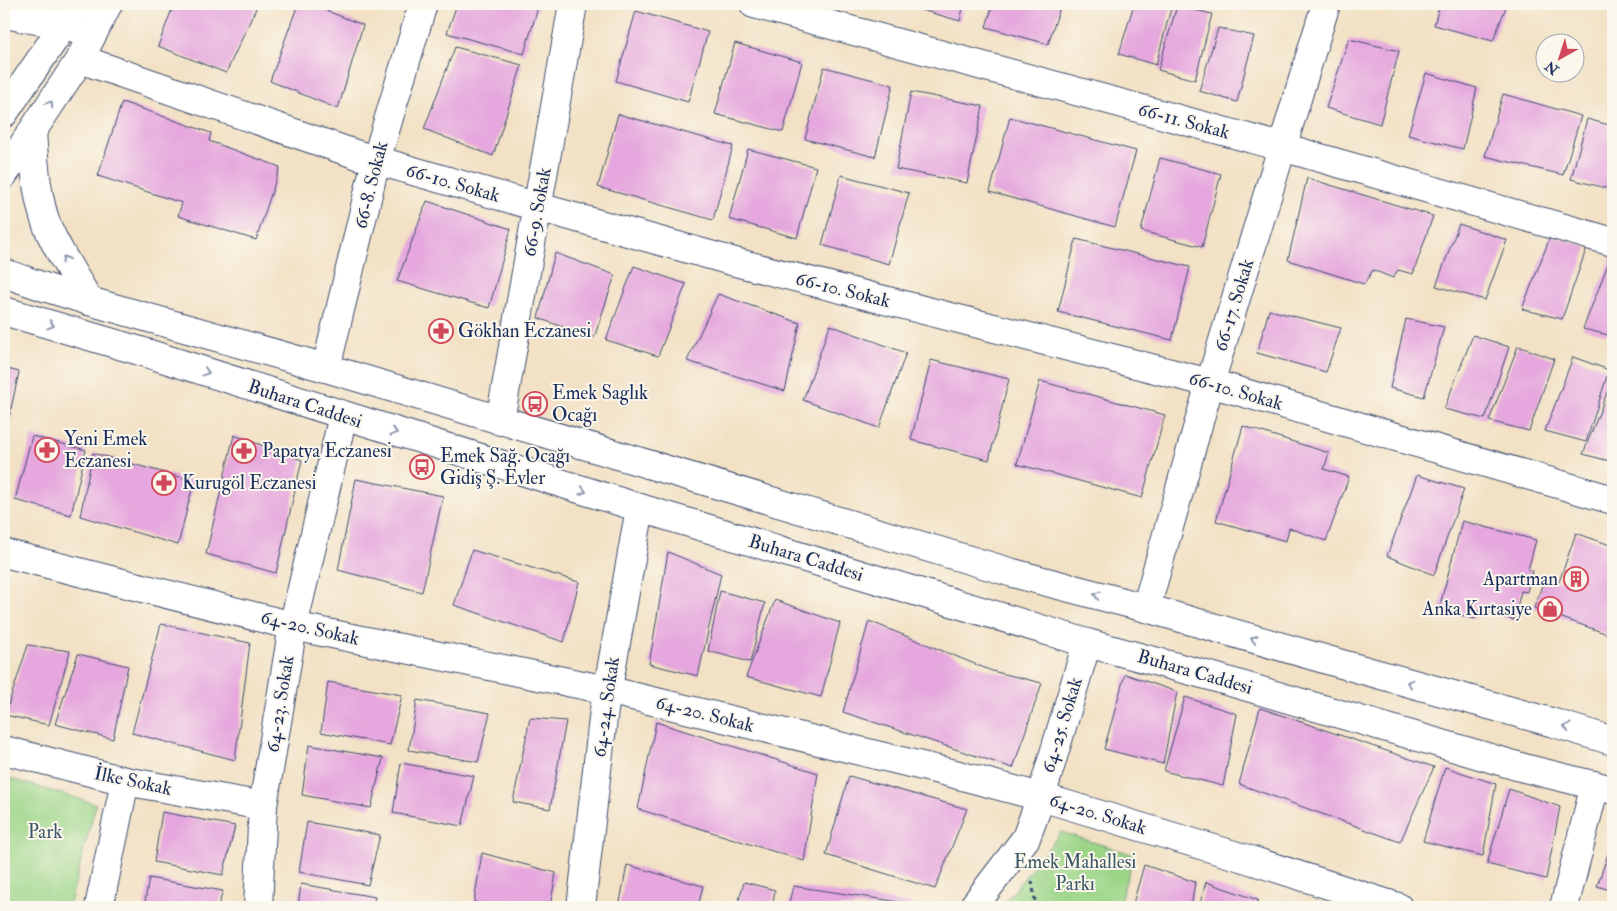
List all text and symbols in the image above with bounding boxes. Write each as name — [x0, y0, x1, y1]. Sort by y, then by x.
north arrow — [1534, 32, 1584, 82]
text: N — [1542, 57, 1563, 79]
street label: 66-11. Sokak — [1136, 97, 1232, 145]
one-way arrow — [44, 100, 53, 110]
street label: 66-8. Sokak — [349, 139, 393, 231]
street label: 66-10. Sokak — [403, 158, 503, 208]
street label: 66-9. Sokak — [517, 166, 557, 258]
one-way arrow — [61, 255, 71, 264]
street label: 66-17. Sokak — [1209, 256, 1259, 354]
street label: 66-10. Sokak — [793, 267, 893, 313]
pharmacy icon: Gökhan Eczanesi — [428, 318, 454, 344]
one-way arrow — [46, 319, 54, 329]
place label: Gökhan Eczanesi — [458, 319, 591, 343]
street label: 66-10. Sokak — [1186, 366, 1286, 416]
one-way arrow — [201, 367, 210, 377]
street label: Buhara Caddesi — [245, 374, 365, 434]
place label: Emek Saglık Ocağı — [552, 381, 648, 427]
bus stop icon: Emek Saglık Ocağı — [522, 391, 548, 417]
one-way arrow — [390, 426, 398, 436]
place label: Yeni Emek Eczanesi — [64, 427, 147, 473]
pharmacy icon: Yeni Emek Eczanesi — [34, 437, 60, 463]
pharmacy icon: Papatya Eczanesi — [231, 438, 257, 464]
place label: Papatya Eczanesi — [262, 439, 392, 464]
place label: Emek Sağ. Ocağı Gidiş Ş. Evler — [440, 444, 570, 490]
bus stop icon: Emek Sağ. Ocağı Gidiş Ş. Evler — [409, 454, 435, 480]
pharmacy icon: Kurugöl Eczanesi — [151, 470, 177, 496]
place label: Kurugöl Eczanesi — [182, 471, 317, 495]
one-way arrow — [578, 485, 586, 495]
street label: Buhara Caddesi — [746, 529, 866, 587]
building icon: Apartman — [1563, 566, 1589, 592]
place label: Apartman — [1482, 567, 1558, 592]
one-way arrow — [1093, 590, 1102, 601]
shop icon: Anka Kırtasiye — [1537, 596, 1563, 622]
place label: Anka Kırtasiye — [1421, 597, 1532, 621]
street label: 64-20. Sokak — [258, 605, 362, 651]
one-way arrow — [1250, 634, 1258, 644]
street label: Buhara Caddesi — [1135, 644, 1255, 700]
street label: 64-23. Sokak — [260, 654, 300, 754]
street label: 64-24. Sokak — [587, 655, 625, 759]
street label: 64-25. Sokak — [1036, 674, 1088, 776]
one-way arrow — [1406, 678, 1415, 689]
street label: 64-20. Sokak — [653, 690, 757, 738]
one-way arrow — [1563, 723, 1571, 733]
street label: İlke Sokak — [92, 760, 174, 801]
street label: 64-20. Sokak — [1046, 788, 1150, 840]
park label: Park — [28, 820, 62, 844]
park label: Emek Mahallesi Parkı — [1014, 850, 1136, 896]

